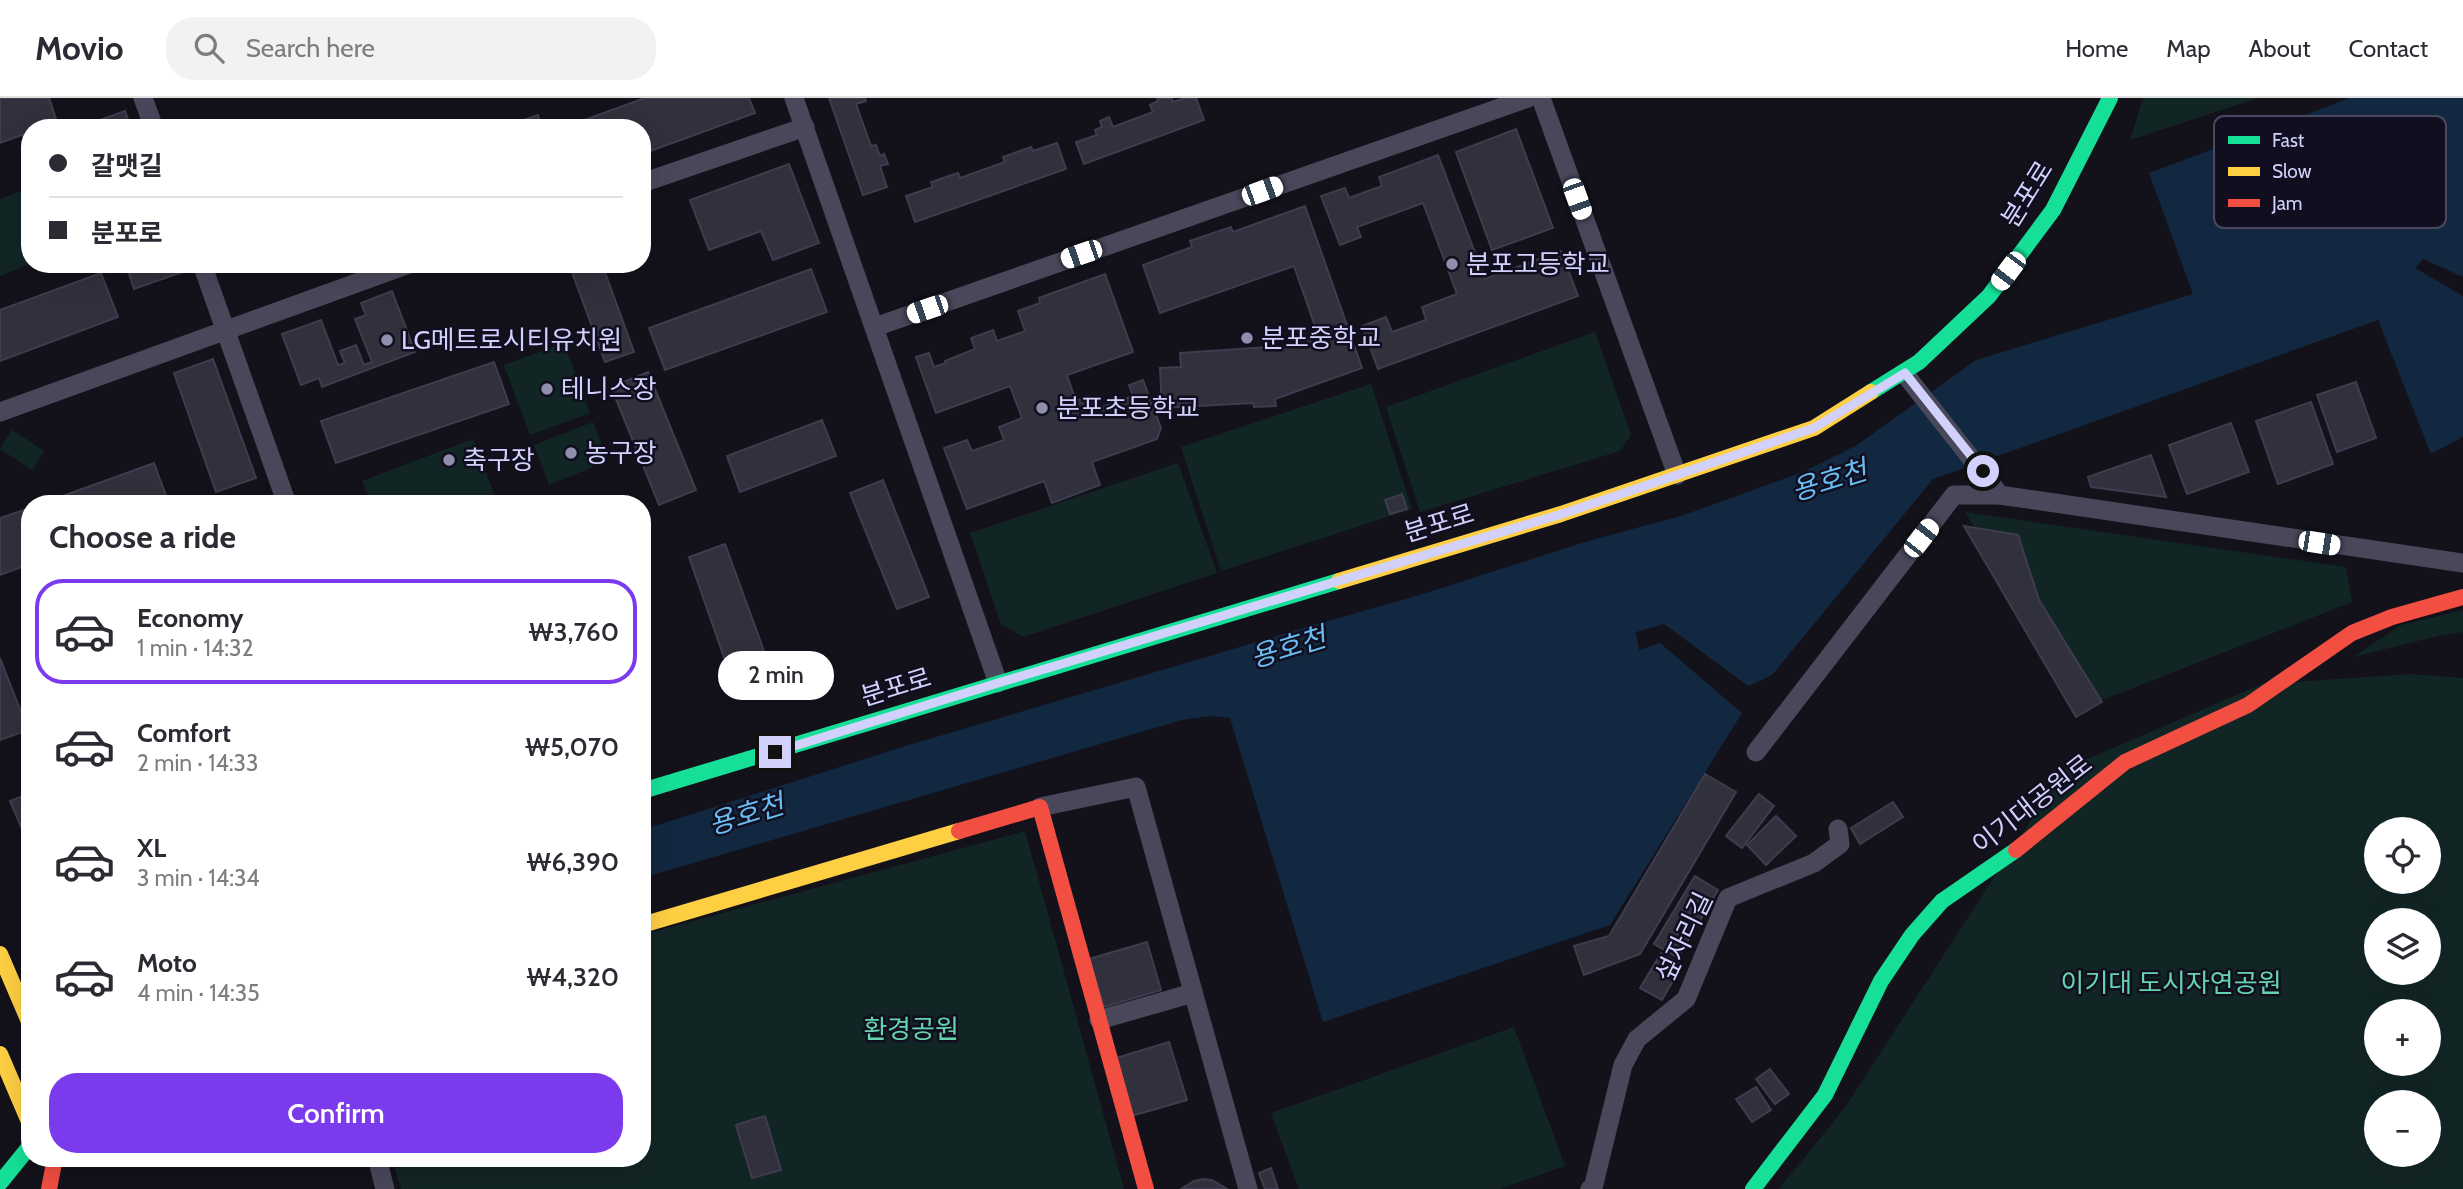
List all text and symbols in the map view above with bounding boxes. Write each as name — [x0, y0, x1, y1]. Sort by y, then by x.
search box — [166, 17, 656, 80]
text: Movio — [35, 28, 124, 68]
icon: search — [190, 29, 228, 67]
text: Search here — [246, 32, 375, 64]
text: Home — [2065, 34, 2128, 63]
text: Map — [2166, 34, 2211, 63]
text: About — [2249, 34, 2311, 63]
text: Contact — [2349, 34, 2428, 63]
legend — [2214, 116, 2446, 228]
text: Fast — [2272, 129, 2305, 152]
text: 갈맷길 — [91, 150, 163, 182]
street label: 분포로 — [1994, 155, 2060, 233]
text: Slow — [2272, 160, 2312, 183]
car — [1239, 174, 1286, 208]
car — [1560, 176, 1595, 222]
text: Jam — [2271, 192, 2302, 215]
text: 분포로 — [91, 217, 163, 249]
car — [1058, 237, 1105, 271]
place label: 분포고등학교 — [1466, 248, 1610, 280]
car — [1987, 248, 2030, 294]
marker: 분포고등학교 — [1444, 256, 1460, 272]
car — [904, 292, 951, 326]
place label: 분포중학교 — [1261, 322, 1381, 354]
place label: LG메트로시티유치원 — [401, 324, 622, 356]
marker: 분포중학교 — [1239, 330, 1255, 346]
marker: LG메트로시티유치원 — [379, 332, 395, 348]
place label: 테니스장 — [561, 373, 657, 405]
marker: 테니스장 — [539, 381, 555, 397]
place label: 분포초등학교 — [1056, 392, 1200, 424]
marker: 분포초등학교 — [1034, 400, 1050, 416]
place label: 농구장 — [585, 437, 657, 469]
place label: 축구장 — [463, 444, 535, 476]
marker: 농구장 — [563, 445, 579, 461]
water label: 용호천 — [1787, 451, 1874, 508]
marker: 축구장 — [441, 452, 457, 468]
route start — [1967, 455, 1999, 487]
street label: 분포로 — [1400, 497, 1478, 549]
car — [1900, 515, 1943, 561]
text: Choose a ride — [49, 517, 236, 556]
car — [2297, 529, 2342, 557]
icon: car — [53, 600, 116, 663]
text: Economy — [137, 602, 243, 634]
text: ₩3,760 — [529, 616, 619, 648]
water label: 용호천 — [1246, 618, 1333, 675]
text: 1 min · 14:32 — [137, 634, 253, 662]
callout: 2 min — [717, 650, 833, 700]
text: 2 min — [748, 661, 804, 689]
street label: 분포로 — [857, 661, 935, 713]
icon: car — [53, 715, 116, 778]
text: Comfort — [137, 717, 231, 749]
text: ₩5,070 — [525, 731, 619, 763]
route end — [759, 736, 791, 768]
street label: 이기대공원로 — [1966, 747, 2098, 861]
text: 2 min · 14:33 — [137, 749, 258, 777]
water label: 용호천 — [704, 785, 791, 842]
map controls — [2364, 817, 2441, 1167]
button: locate — [2364, 817, 2441, 894]
icon: car — [53, 830, 116, 893]
text: XL — [137, 832, 166, 864]
text: ₩6,390 — [526, 846, 619, 878]
text: 3 min · 14:34 — [137, 864, 260, 892]
street label: 섶자리길 — [1649, 887, 1719, 987]
button: layers — [2364, 908, 2441, 985]
icon: car — [53, 945, 116, 1008]
text: Moto — [137, 947, 197, 979]
text: ₩4,320 — [527, 961, 619, 993]
park label: 이기대 도시자연공원 — [2060, 967, 2282, 999]
text: 4 min · 14:35 — [137, 979, 260, 1007]
button: + — [2364, 999, 2441, 1076]
park label: 환경공원 — [863, 1013, 959, 1045]
button: Confirm — [49, 1073, 623, 1153]
button: − — [2364, 1090, 2441, 1167]

